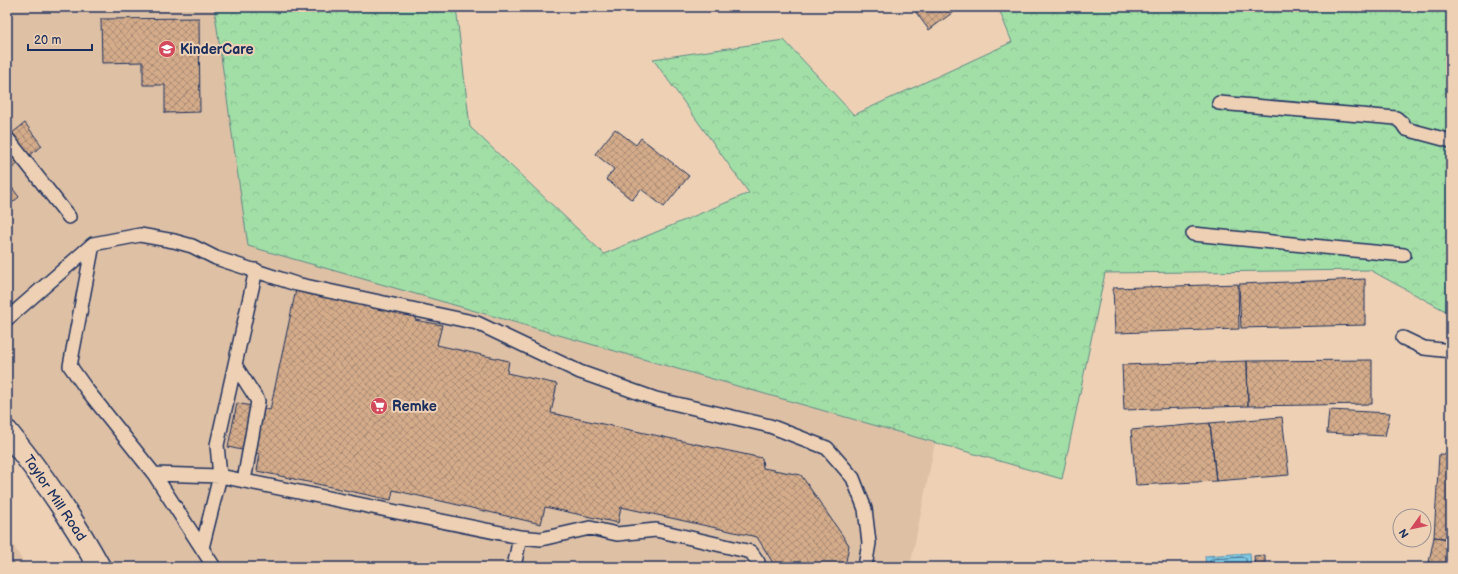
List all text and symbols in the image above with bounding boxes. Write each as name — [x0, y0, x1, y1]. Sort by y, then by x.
scale bar — [28, 26, 92, 52]
text: 20 m — [34, 33, 61, 48]
school or university icon: KinderCare — [157, 39, 177, 59]
place label: KinderCare — [180, 41, 254, 58]
supermarket icon: Remke — [369, 396, 389, 416]
place label: Remke — [392, 398, 437, 415]
street label: Taylor Mill Road — [20, 452, 90, 544]
north arrow — [1392, 508, 1432, 548]
text: N — [1396, 526, 1412, 540]

